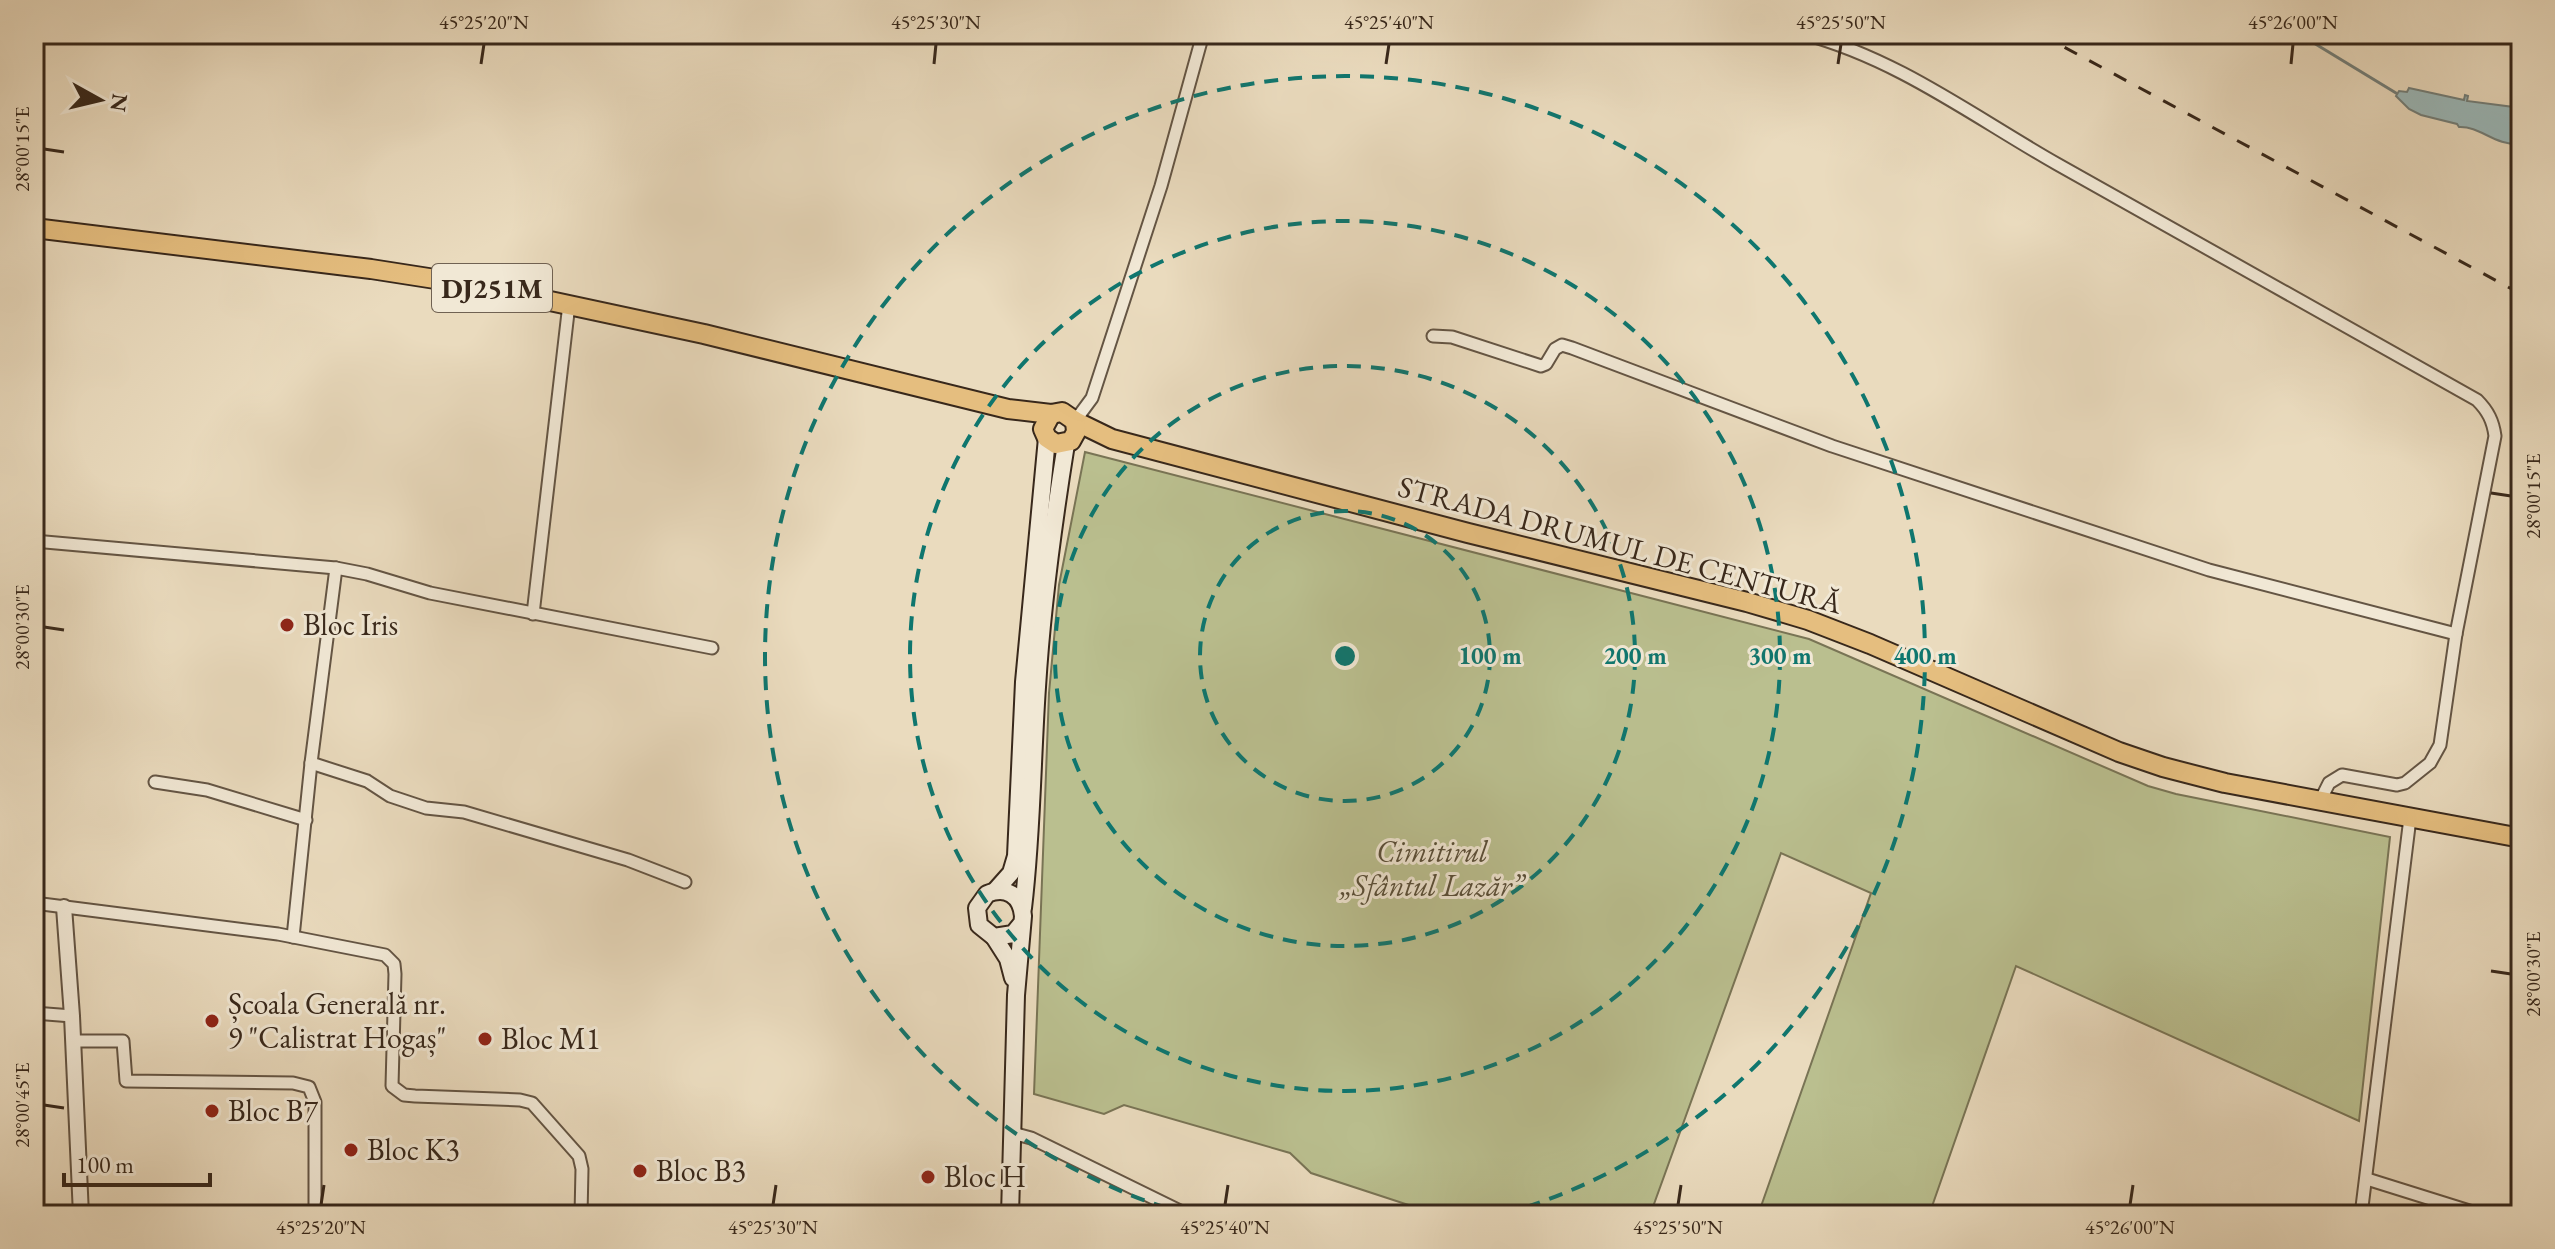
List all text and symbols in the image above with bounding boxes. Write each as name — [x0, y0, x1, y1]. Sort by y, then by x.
text: 45°25'20"N — [439, 9, 529, 35]
text: 45°25'30"N — [891, 9, 981, 35]
text: 45°25'40"N — [1344, 9, 1434, 35]
text: 45°25'50"N — [1796, 9, 1886, 35]
text: 45°26'00"N — [2248, 9, 2338, 35]
north arrow — [60, 60, 140, 140]
text: N — [104, 92, 135, 114]
text: 28°00'15"E — [9, 106, 35, 192]
road number: DJ251M — [432, 264, 552, 312]
text: 28°00'15"E — [2520, 453, 2546, 539]
street label: STRADA DRUMUL DE CENTURĂ — [1394, 466, 1847, 623]
text: 28°00'30"E — [9, 584, 35, 670]
place label: Bloc Iris — [303, 605, 398, 644]
marker: Bloc Iris — [278, 616, 296, 634]
text: 100 m — [1458, 640, 1522, 671]
text: 200 m — [1603, 640, 1667, 671]
text: 300 m — [1748, 640, 1812, 671]
text: 400 m — [1893, 640, 1957, 671]
centre of rings — [1331, 642, 1359, 670]
park label: Cimitirul „Sfântul Lazăr” — [1339, 832, 1527, 905]
text: 28°00'30"E — [2520, 931, 2546, 1017]
place label: Școala Generală nr. 9 "Calistrat Hogaș" — [228, 984, 446, 1057]
marker: Școala Generală nr. 9 "Calistrat Hogaș" — [203, 1012, 221, 1030]
place label: Bloc M1 — [501, 1019, 600, 1058]
marker: Bloc M1 — [476, 1030, 494, 1048]
text: 28°00'45"E — [9, 1062, 35, 1148]
place label: Bloc B7 — [228, 1091, 318, 1130]
marker: Bloc B7 — [203, 1102, 221, 1120]
place label: Bloc K3 — [367, 1130, 460, 1169]
scale bar — [64, 1137, 210, 1187]
marker: Bloc K3 — [342, 1141, 360, 1159]
text: 100 m — [76, 1149, 134, 1180]
place label: Bloc B3 — [656, 1151, 746, 1190]
place label: Bloc H — [944, 1157, 1026, 1196]
marker: Bloc B3 — [631, 1162, 649, 1180]
marker: Bloc H — [919, 1168, 937, 1186]
text: 45°25'20"N — [276, 1214, 366, 1240]
text: 45°25'30"N — [728, 1214, 818, 1240]
text: 45°25'40"N — [1180, 1214, 1270, 1240]
text: 45°25'50"N — [1633, 1214, 1723, 1240]
text: 45°26'00"N — [2085, 1214, 2175, 1240]

